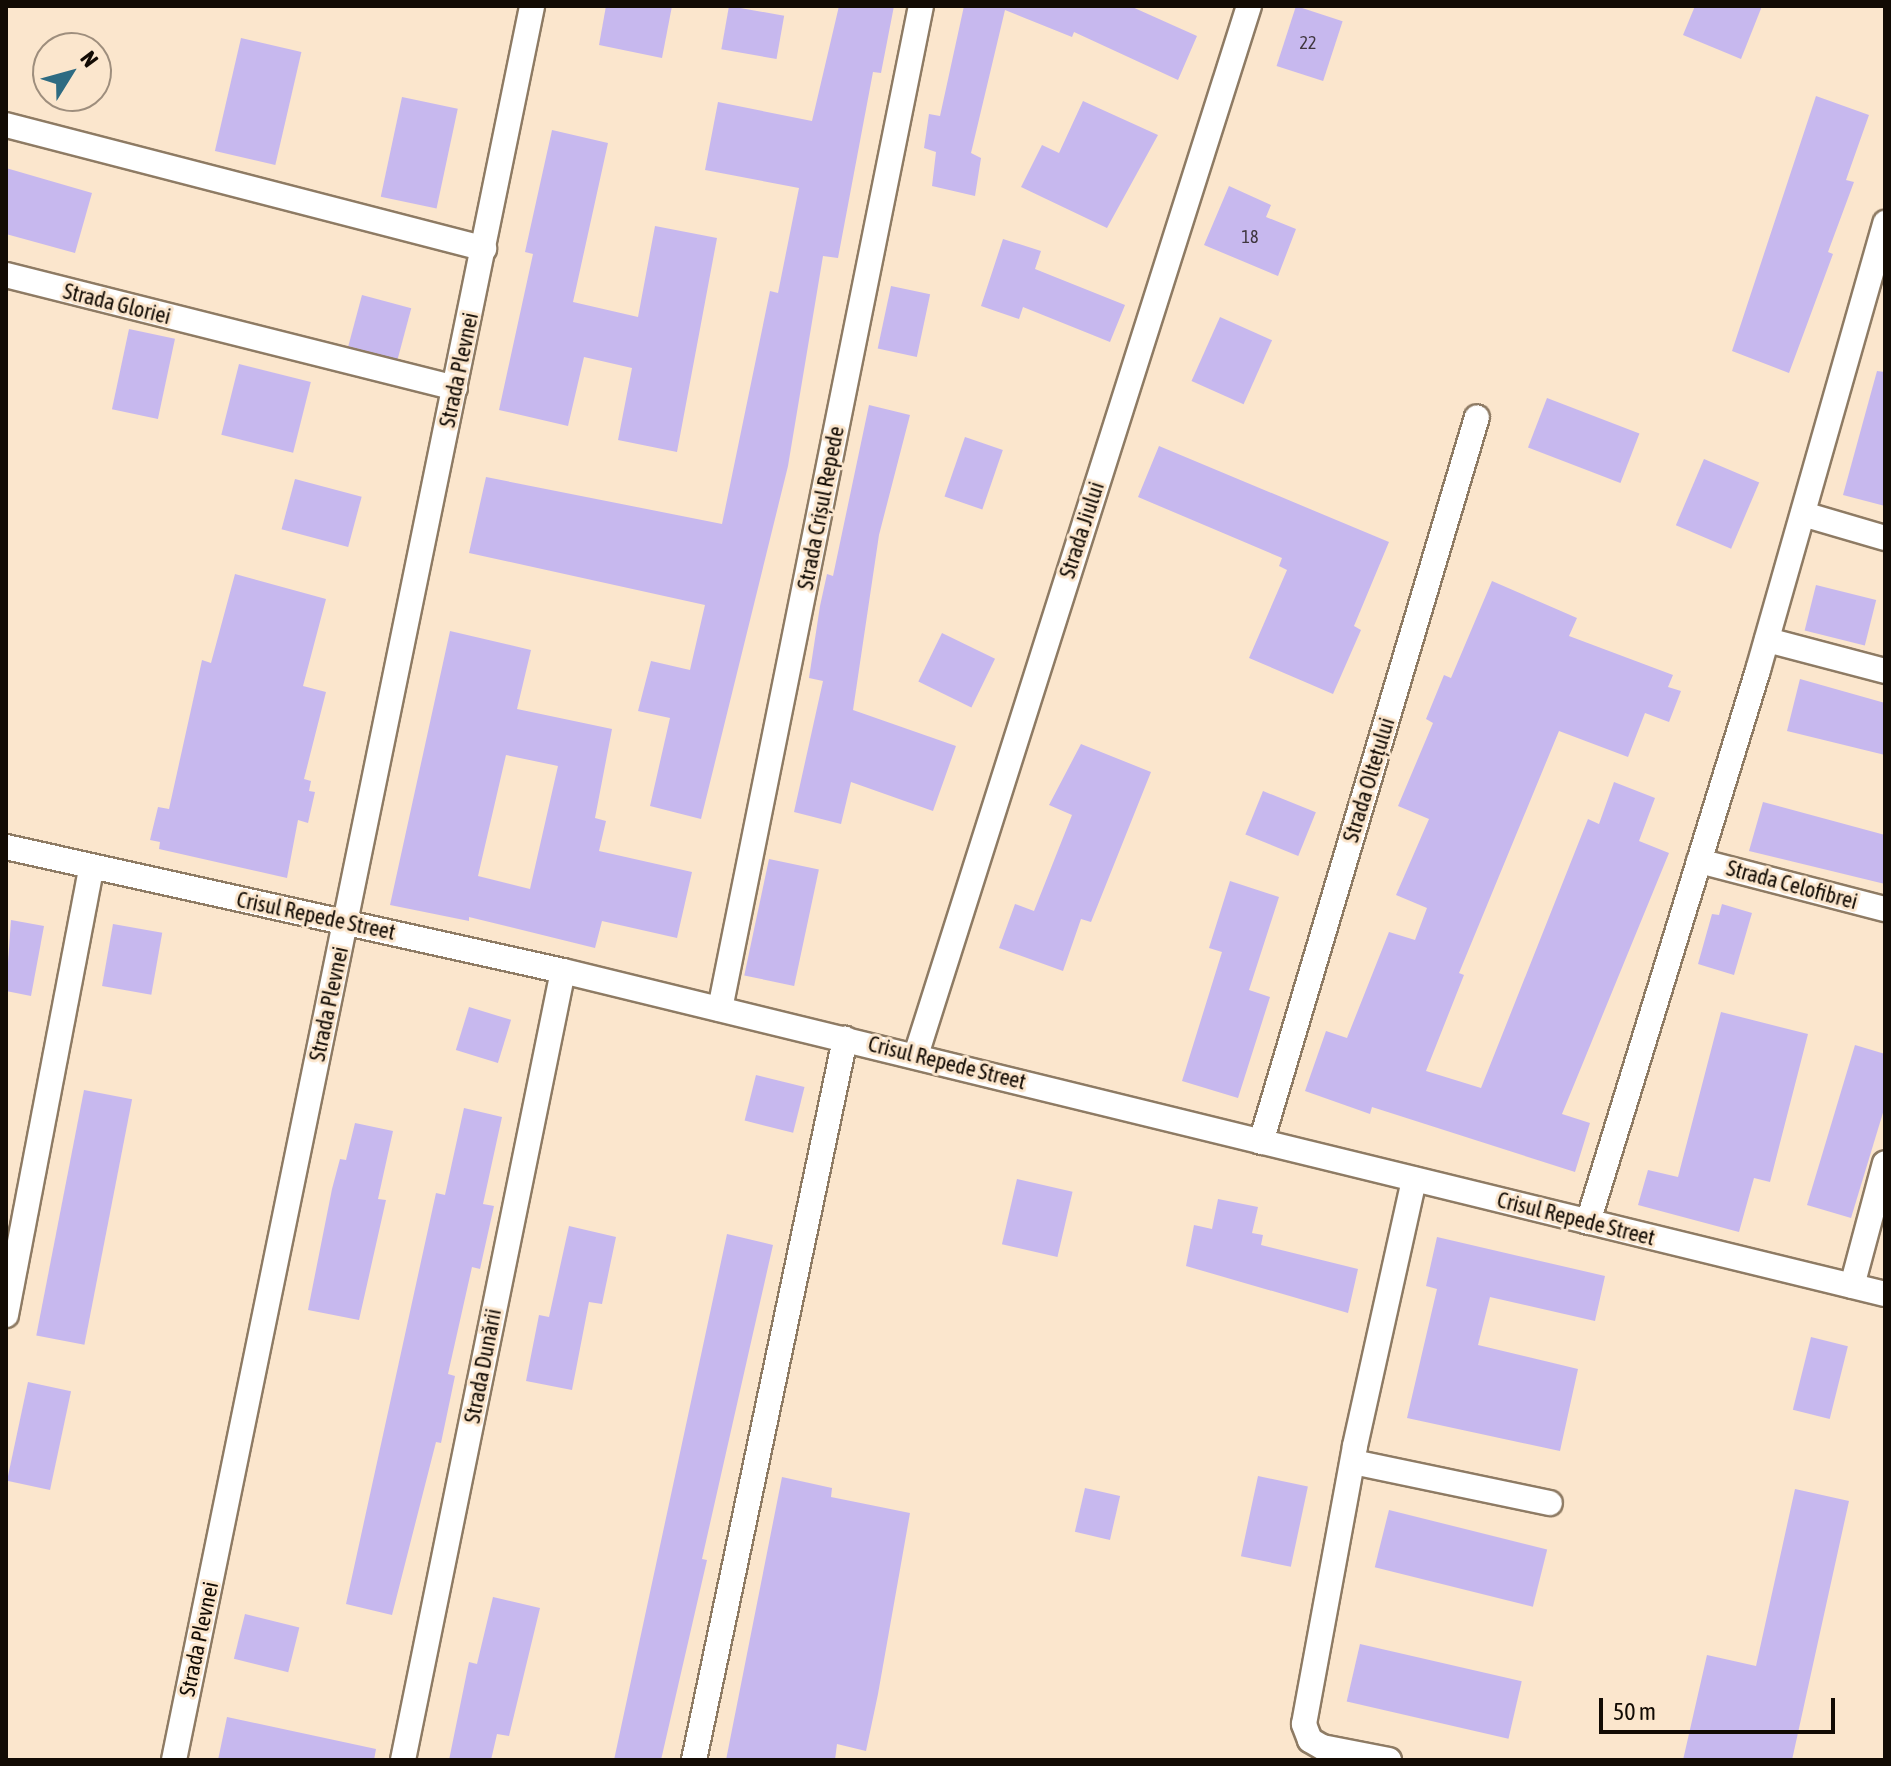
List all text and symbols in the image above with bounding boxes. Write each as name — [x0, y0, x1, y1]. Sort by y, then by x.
north arrow — [32, 32, 112, 112]
house number: 22 — [1300, 32, 1316, 54]
text: N — [75, 46, 104, 72]
house number: 18 — [1242, 226, 1258, 248]
street label: Strada Gloriei — [61, 278, 173, 330]
street label: Strada Plevnei — [434, 310, 484, 430]
street label: Strada Crișul Repede — [792, 424, 850, 592]
street label: Strada Jiului — [1054, 478, 1110, 582]
street label: Strada Oltețului — [1338, 715, 1400, 845]
street label: Strada Celofibrei — [1724, 855, 1860, 915]
street label: Crisul Repede Street — [234, 886, 398, 946]
street label: Strada Plevnei — [304, 944, 354, 1064]
street label: Crisul Repede Street — [865, 1031, 1029, 1095]
street label: Crisul Repede Street — [1494, 1187, 1658, 1251]
street label: Strada Dunării — [459, 1307, 507, 1425]
street label: Strada Plevnei — [174, 1579, 224, 1699]
scale bar — [1603, 1682, 1839, 1732]
text: 50 m — [1613, 1698, 1656, 1725]

